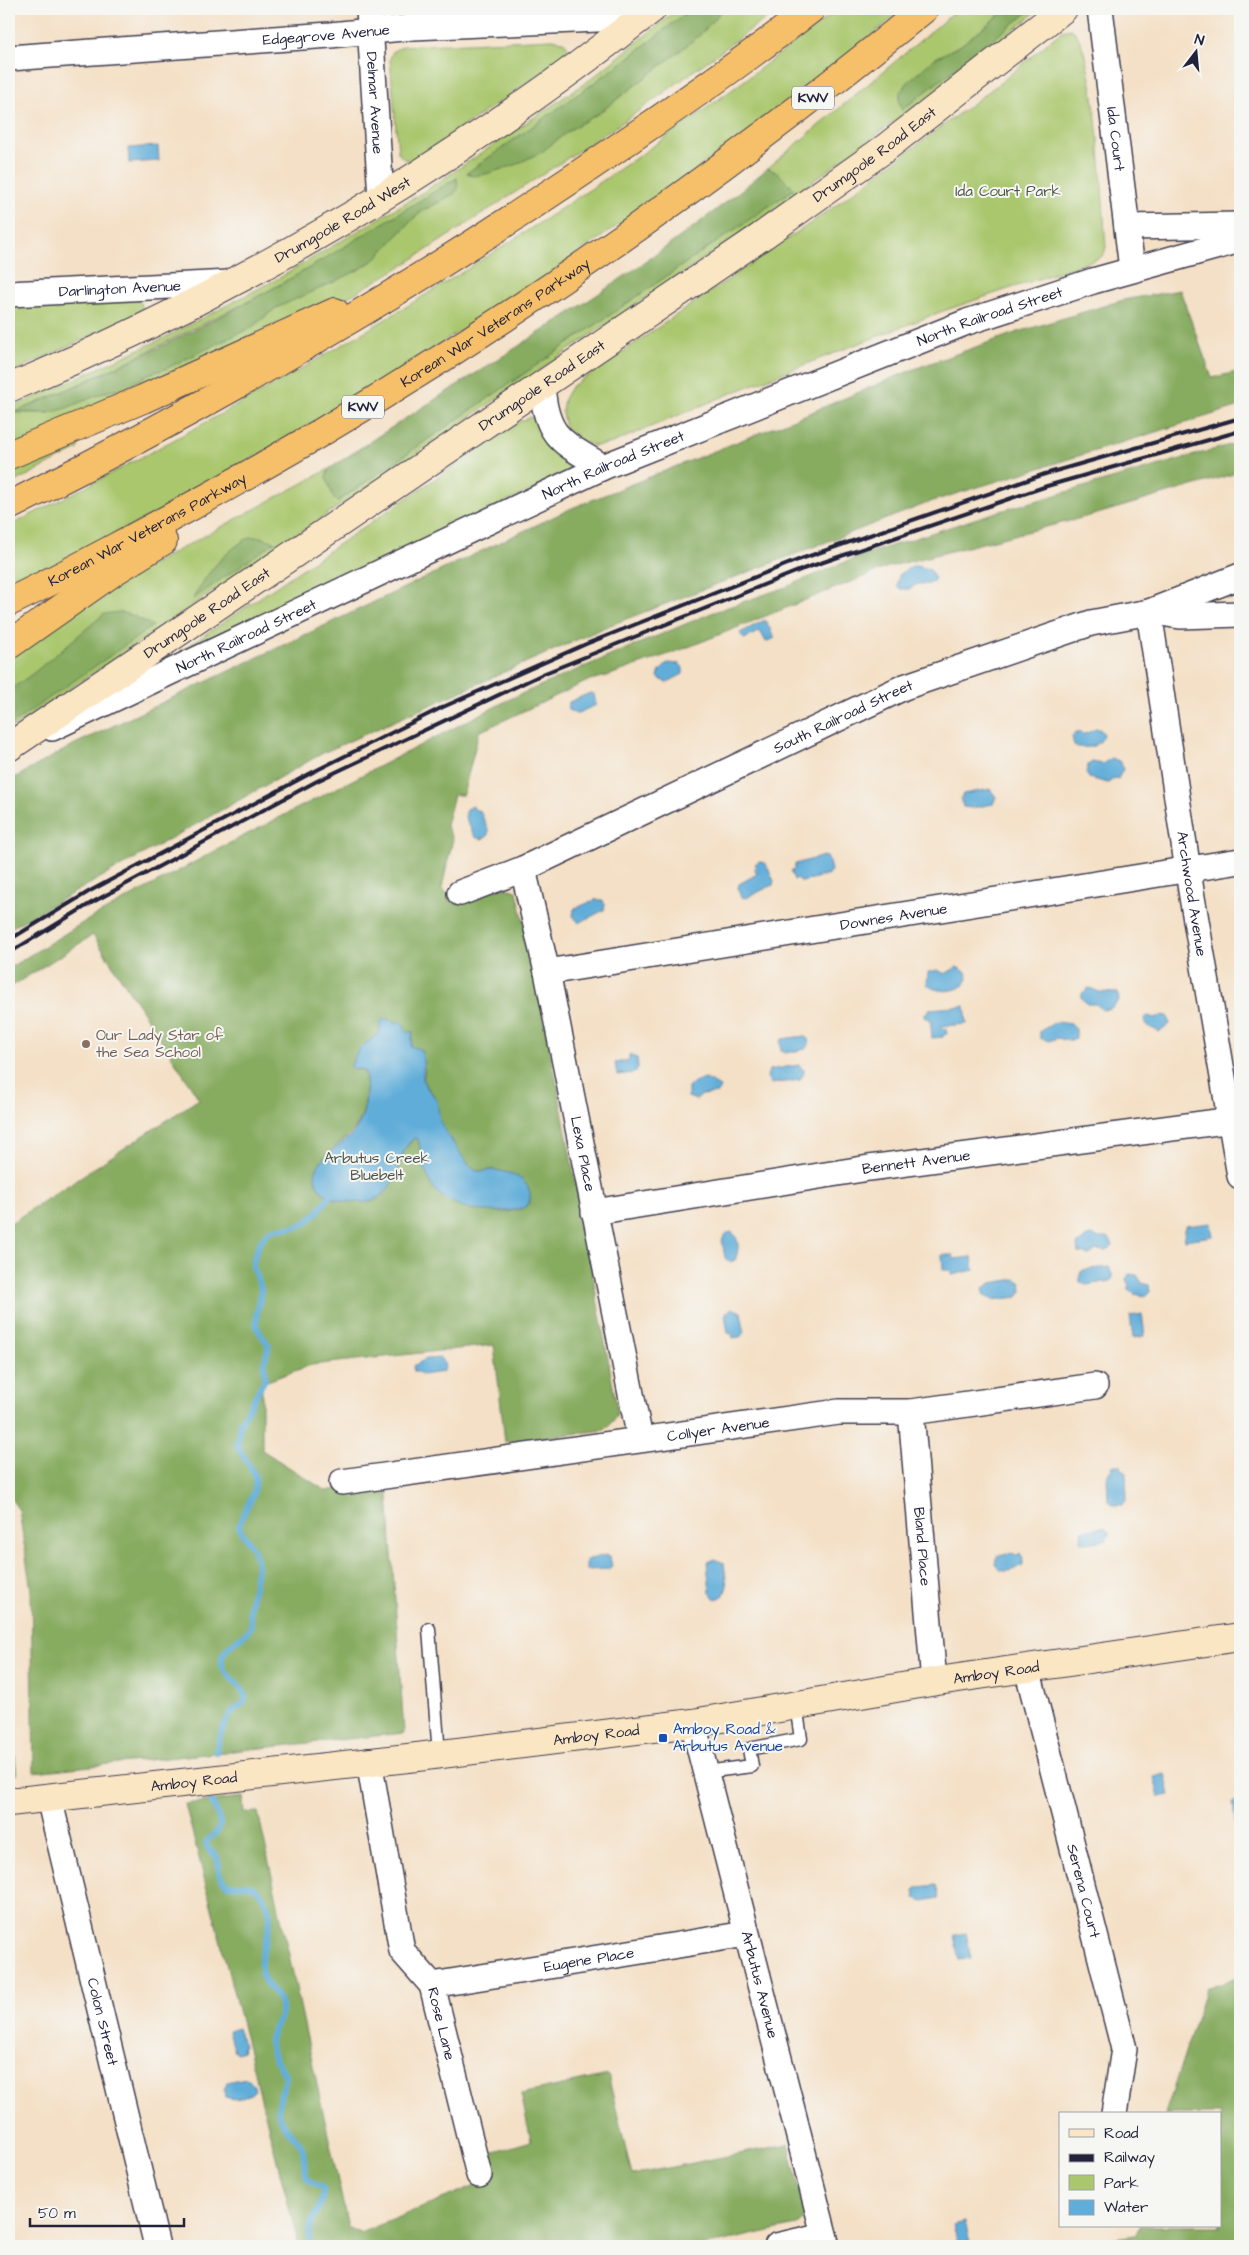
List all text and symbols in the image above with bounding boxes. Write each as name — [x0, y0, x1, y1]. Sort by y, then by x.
street label: Edgegrove Avenue — [262, 19, 391, 50]
north arrow — [1172, 28, 1222, 78]
text: N — [1192, 30, 1206, 51]
street label: Delmar Avenue — [361, 51, 389, 155]
road number: KWV — [792, 86, 834, 110]
street label: Drumgoole Road East — [808, 101, 941, 207]
street label: Ida Court — [1102, 106, 1130, 172]
street label: Drumgoole Road West — [271, 171, 415, 268]
park label: Ida Court Park — [955, 181, 1061, 202]
street label: Korean War Veterans Parkway — [396, 253, 595, 392]
street label: Darlington Avenue — [58, 275, 181, 302]
street label: North Railroad Street — [914, 281, 1065, 351]
street label: Drumgoole Road East — [474, 335, 609, 436]
road number: KWV — [342, 396, 384, 418]
street label: North Railroad Street — [539, 425, 688, 505]
street label: Korean War Veterans Parkway — [44, 467, 251, 592]
street label: Drumgoole Road East — [139, 562, 274, 663]
street label: North Railroad Street — [173, 594, 320, 678]
street label: South Railroad Street — [770, 674, 916, 759]
street label: Archwood Avenue — [1172, 830, 1213, 958]
street label: Downes Avenue — [838, 898, 949, 935]
place label: Our Lady Star of the Sea School — [96, 1025, 223, 1063]
marker: Our Lady Star of the Sea School — [80, 1038, 92, 1050]
street label: Lexa Place — [565, 1114, 601, 1193]
street label: Bennett Avenue — [861, 1144, 971, 1179]
park label: Arbutus Creek Bluebelt — [324, 1148, 430, 1186]
street label: Collyer Avenue — [666, 1411, 771, 1447]
street label: Bland Place — [909, 1506, 936, 1587]
street label: Amboy Road — [952, 1656, 1041, 1689]
street label: Amboy Road — [552, 1719, 641, 1751]
place label: Amboy Road & Arbutus Avenue — [673, 1719, 783, 1757]
marker: Amboy Road & Arbutus Avenue — [657, 1732, 669, 1744]
street label: Amboy Road — [150, 1766, 239, 1797]
street label: Serena Court — [1062, 1842, 1106, 1940]
street label: Arbutus Avenue — [736, 1929, 784, 2040]
street label: Eugene Place — [542, 1942, 636, 1977]
street label: Colon Street — [82, 1976, 124, 2068]
street label: Rose Lane — [422, 1985, 461, 2062]
legend — [1059, 2112, 1222, 2228]
text: Road — [1104, 2123, 1139, 2144]
text: Railway — [1104, 2147, 1155, 2169]
text: Park — [1104, 2173, 1139, 2194]
scale bar — [30, 2195, 184, 2227]
text: Water — [1104, 2197, 1148, 2218]
text: 50 m — [38, 2203, 76, 2224]

